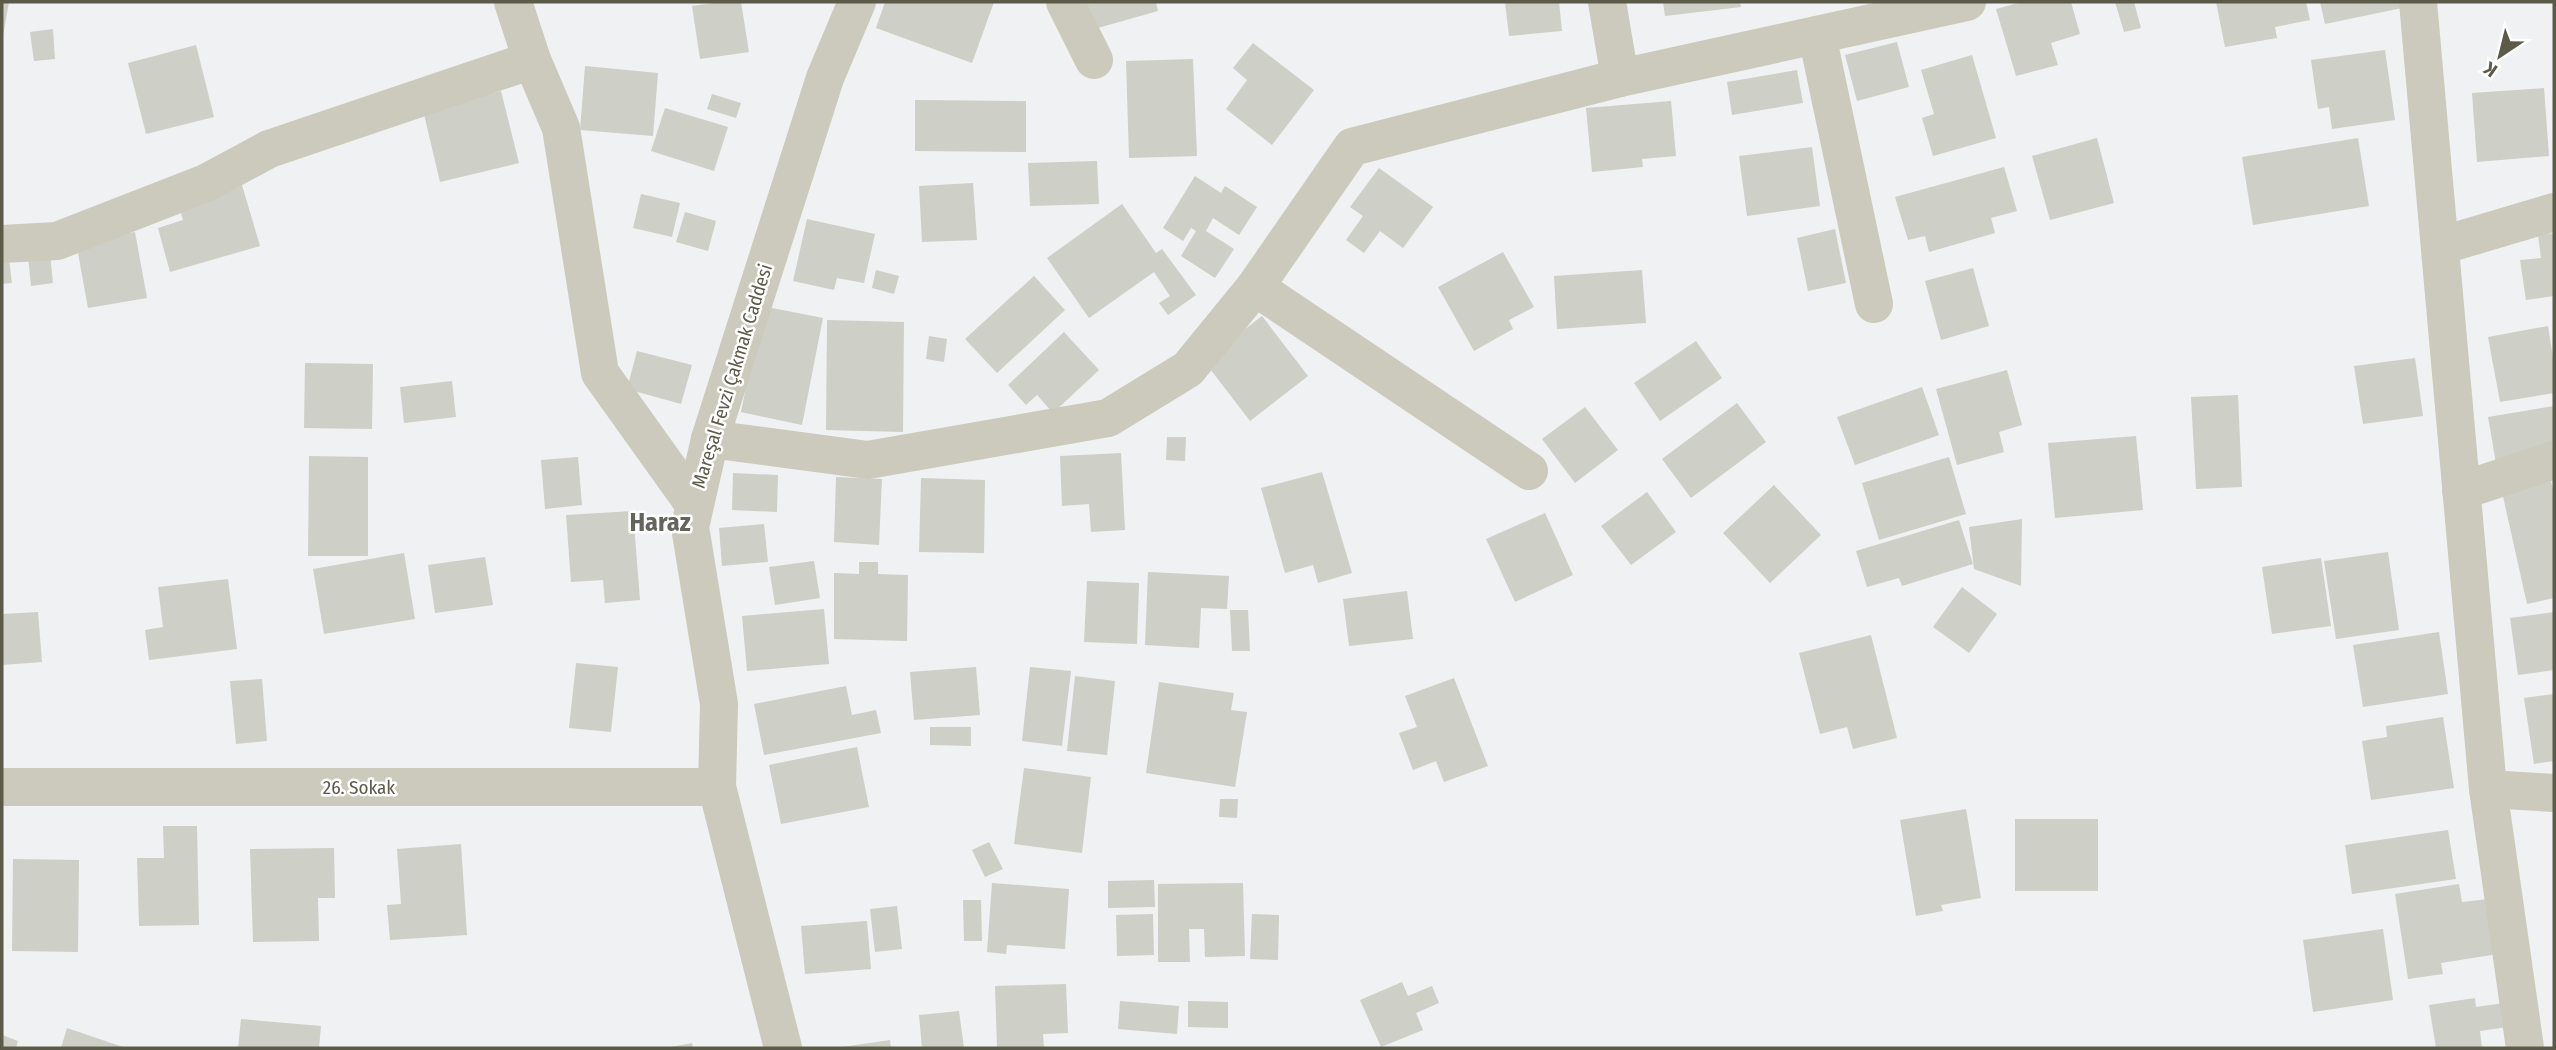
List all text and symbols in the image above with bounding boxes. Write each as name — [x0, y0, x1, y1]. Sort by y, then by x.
north arrow — [2465, 21, 2535, 91]
text: K — [2479, 56, 2502, 82]
street label: Mareşal Fevzi Çakmak Caddesi — [687, 261, 777, 491]
district label: Haraz — [629, 507, 691, 538]
street label: 26. Sokak — [323, 776, 395, 799]

